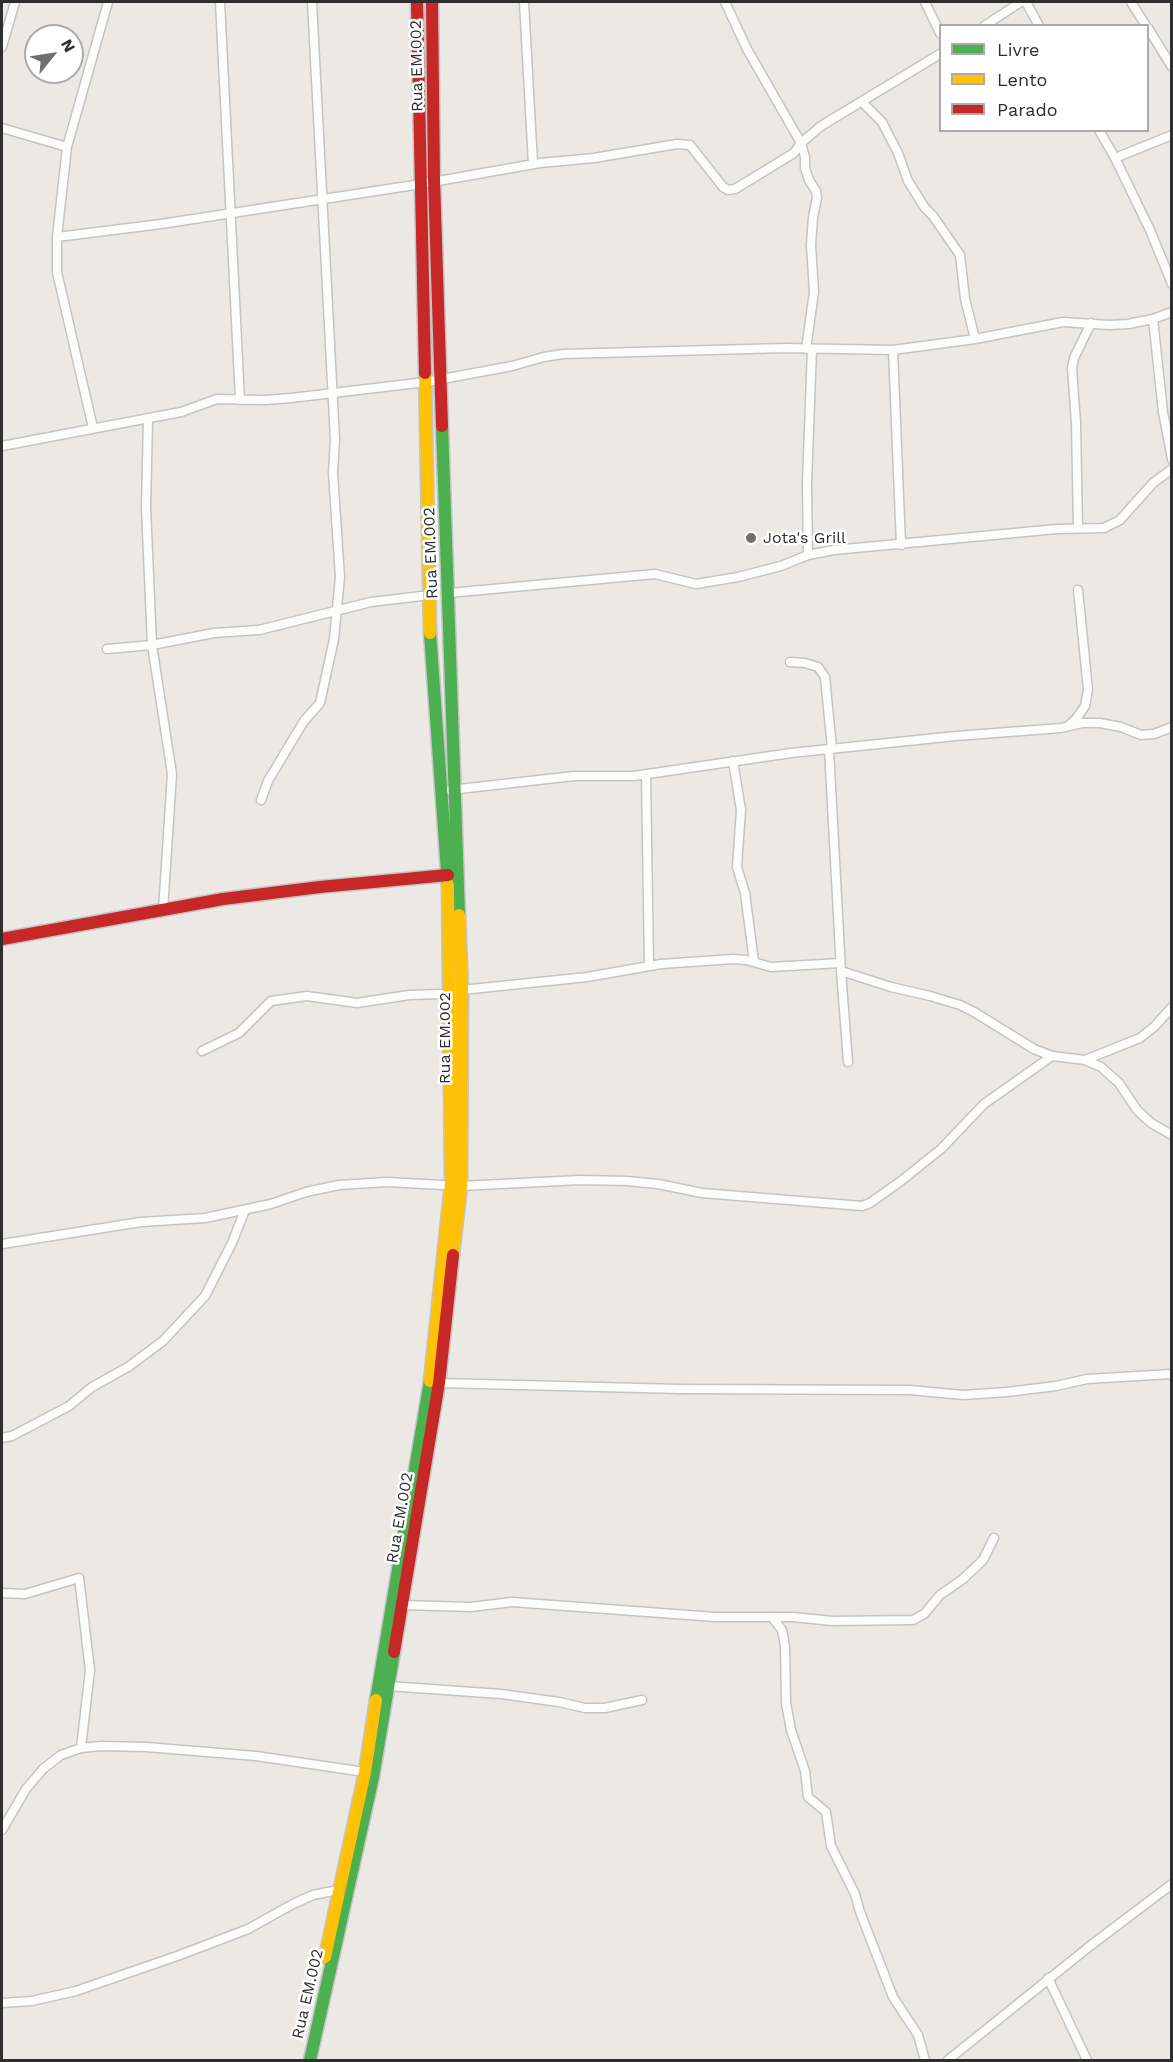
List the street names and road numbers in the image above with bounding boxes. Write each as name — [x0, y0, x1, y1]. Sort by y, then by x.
street label: Rua EM.002 — [407, 20, 427, 112]
street label: Rua EM.002 — [420, 507, 442, 599]
street label: Rua EM.002 — [435, 992, 455, 1084]
street label: Rua EM.002 — [383, 1471, 417, 1565]
street label: Rua EM.002 — [288, 1947, 328, 2041]

